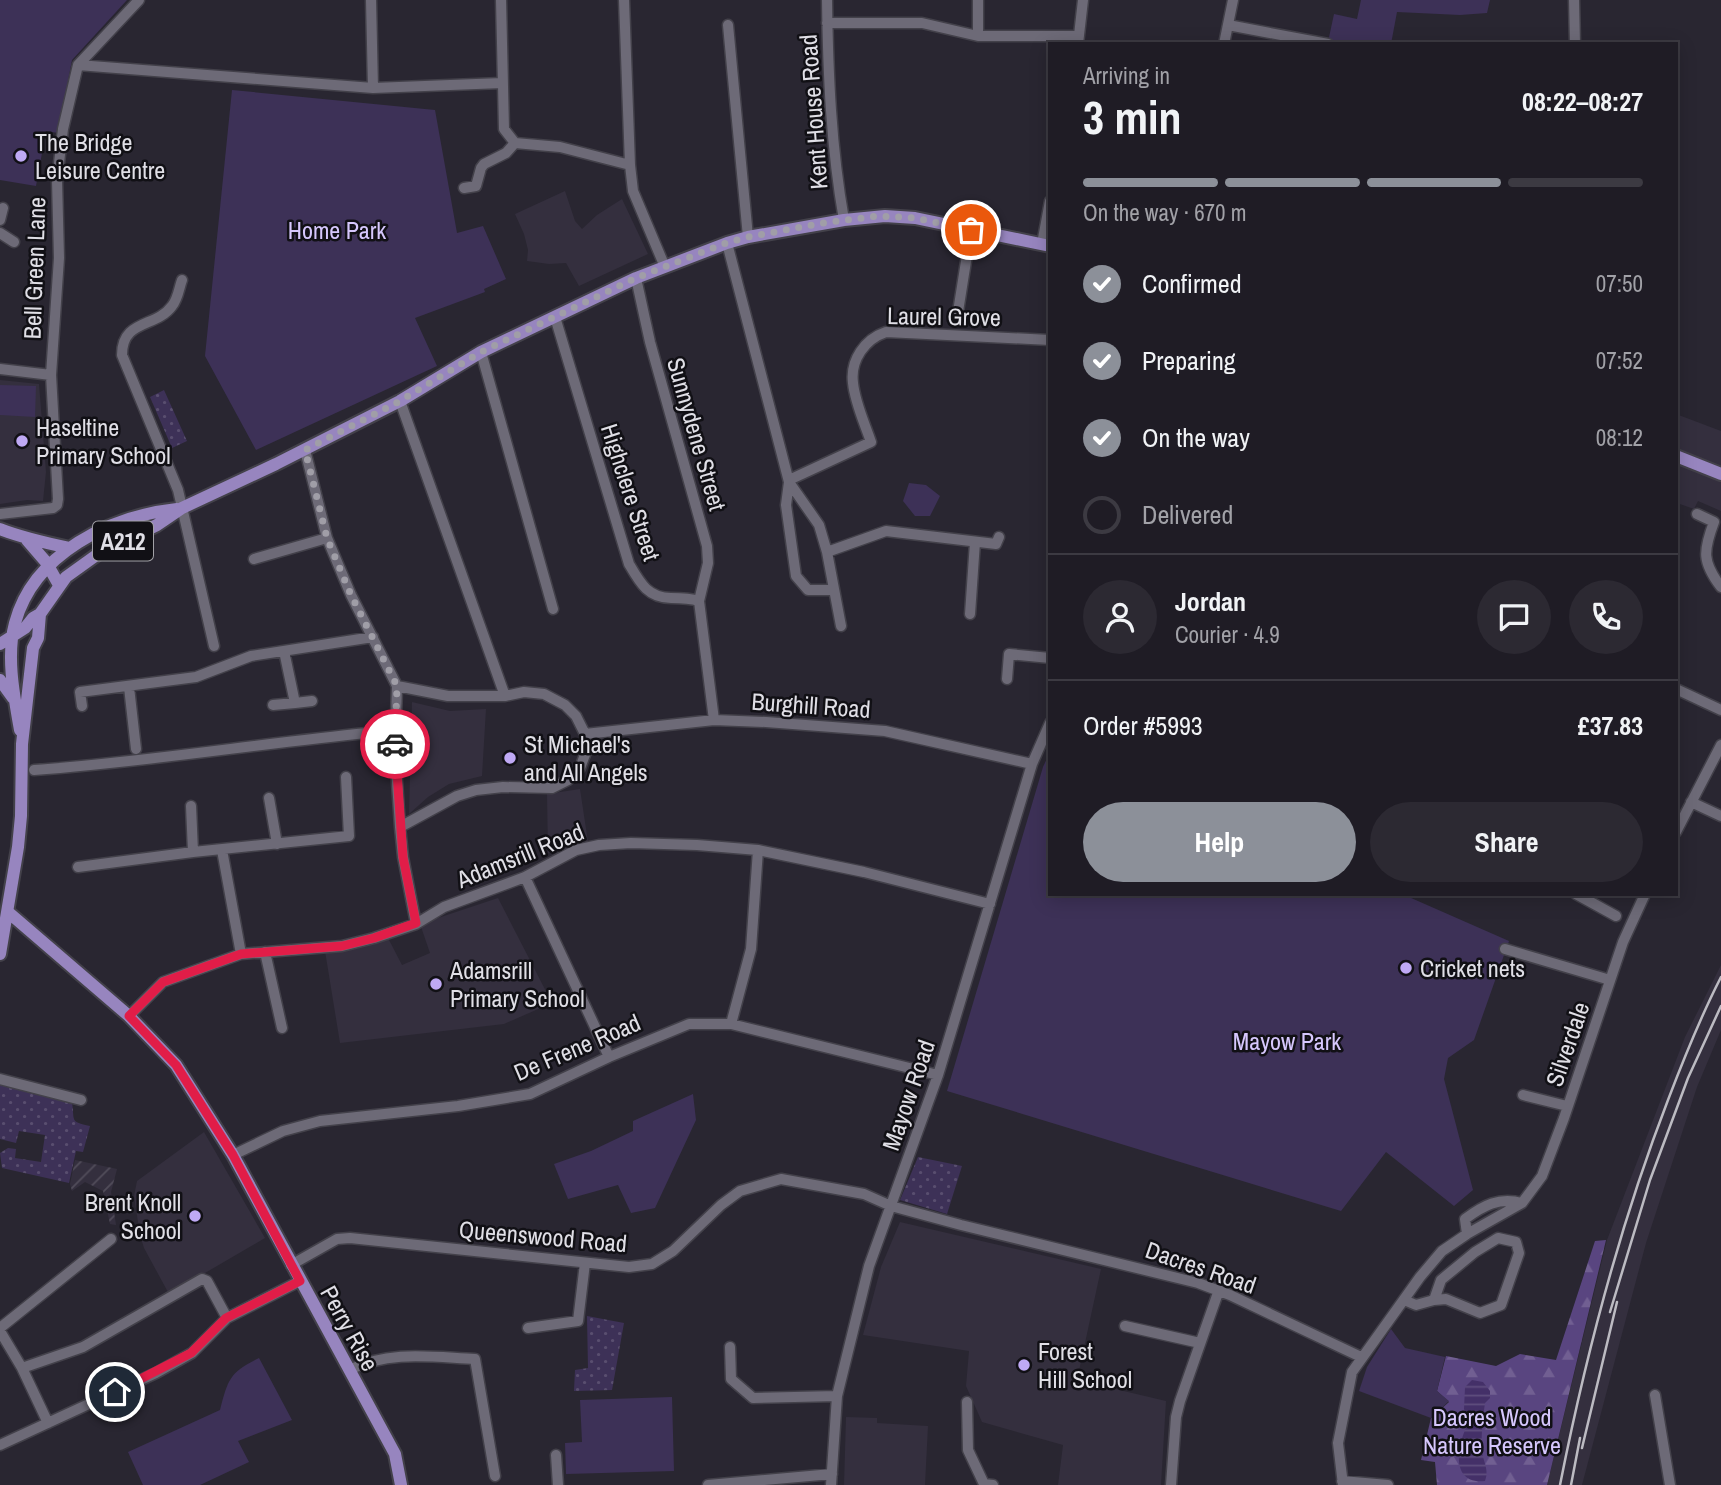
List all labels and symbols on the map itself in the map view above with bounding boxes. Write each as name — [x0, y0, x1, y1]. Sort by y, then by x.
street label: Kent House Road — [792, 33, 834, 191]
place label: The Bridge Leisure Centre — [35, 126, 165, 186]
marker: The Bridge Leisure Centre — [13, 148, 29, 164]
street label: Bell Green Lane — [16, 196, 52, 340]
pin — [941, 200, 1001, 260]
park label: Home Park — [288, 214, 386, 246]
street label: Laurel Grove — [887, 299, 1001, 333]
street label: Sunnydene Street — [660, 354, 734, 515]
place label: Haseltine Primary School — [36, 411, 171, 471]
street label: Highclere Street — [594, 419, 668, 565]
marker: Haseltine Primary School — [14, 433, 30, 449]
road number: A212 — [93, 522, 153, 561]
street label: Burghill Road — [750, 685, 872, 725]
courier — [360, 709, 430, 779]
place label: St Michael's and All Angels — [524, 728, 648, 788]
marker: St Michael's and All Angels — [502, 750, 518, 766]
street label: Adamsrill Road — [451, 815, 588, 895]
place label: Cricket nets — [1420, 952, 1525, 984]
place label: Adamsrill Primary School — [449, 954, 585, 1014]
marker: Cricket nets — [1398, 960, 1414, 976]
marker: Adamsrill Primary School — [428, 976, 444, 992]
street label: Silverdale — [1538, 997, 1596, 1091]
street label: De Frene Road — [509, 1006, 645, 1088]
park label: Mayow Park — [1233, 1025, 1341, 1057]
street label: Mayow Road — [874, 1035, 942, 1155]
place label: Brent Knoll School — [85, 1186, 181, 1246]
marker: Brent Knoll School — [187, 1208, 203, 1224]
street label: Queenswood Road — [458, 1213, 628, 1259]
street label: Dacres Road — [1141, 1233, 1261, 1301]
street label: Perry Rise — [313, 1280, 387, 1376]
place label: Forest Hill School — [1038, 1335, 1132, 1395]
marker: Forest Hill School — [1016, 1357, 1032, 1373]
pin — [85, 1362, 145, 1422]
park label: Dacres Wood Nature Reserve — [1423, 1401, 1561, 1461]

